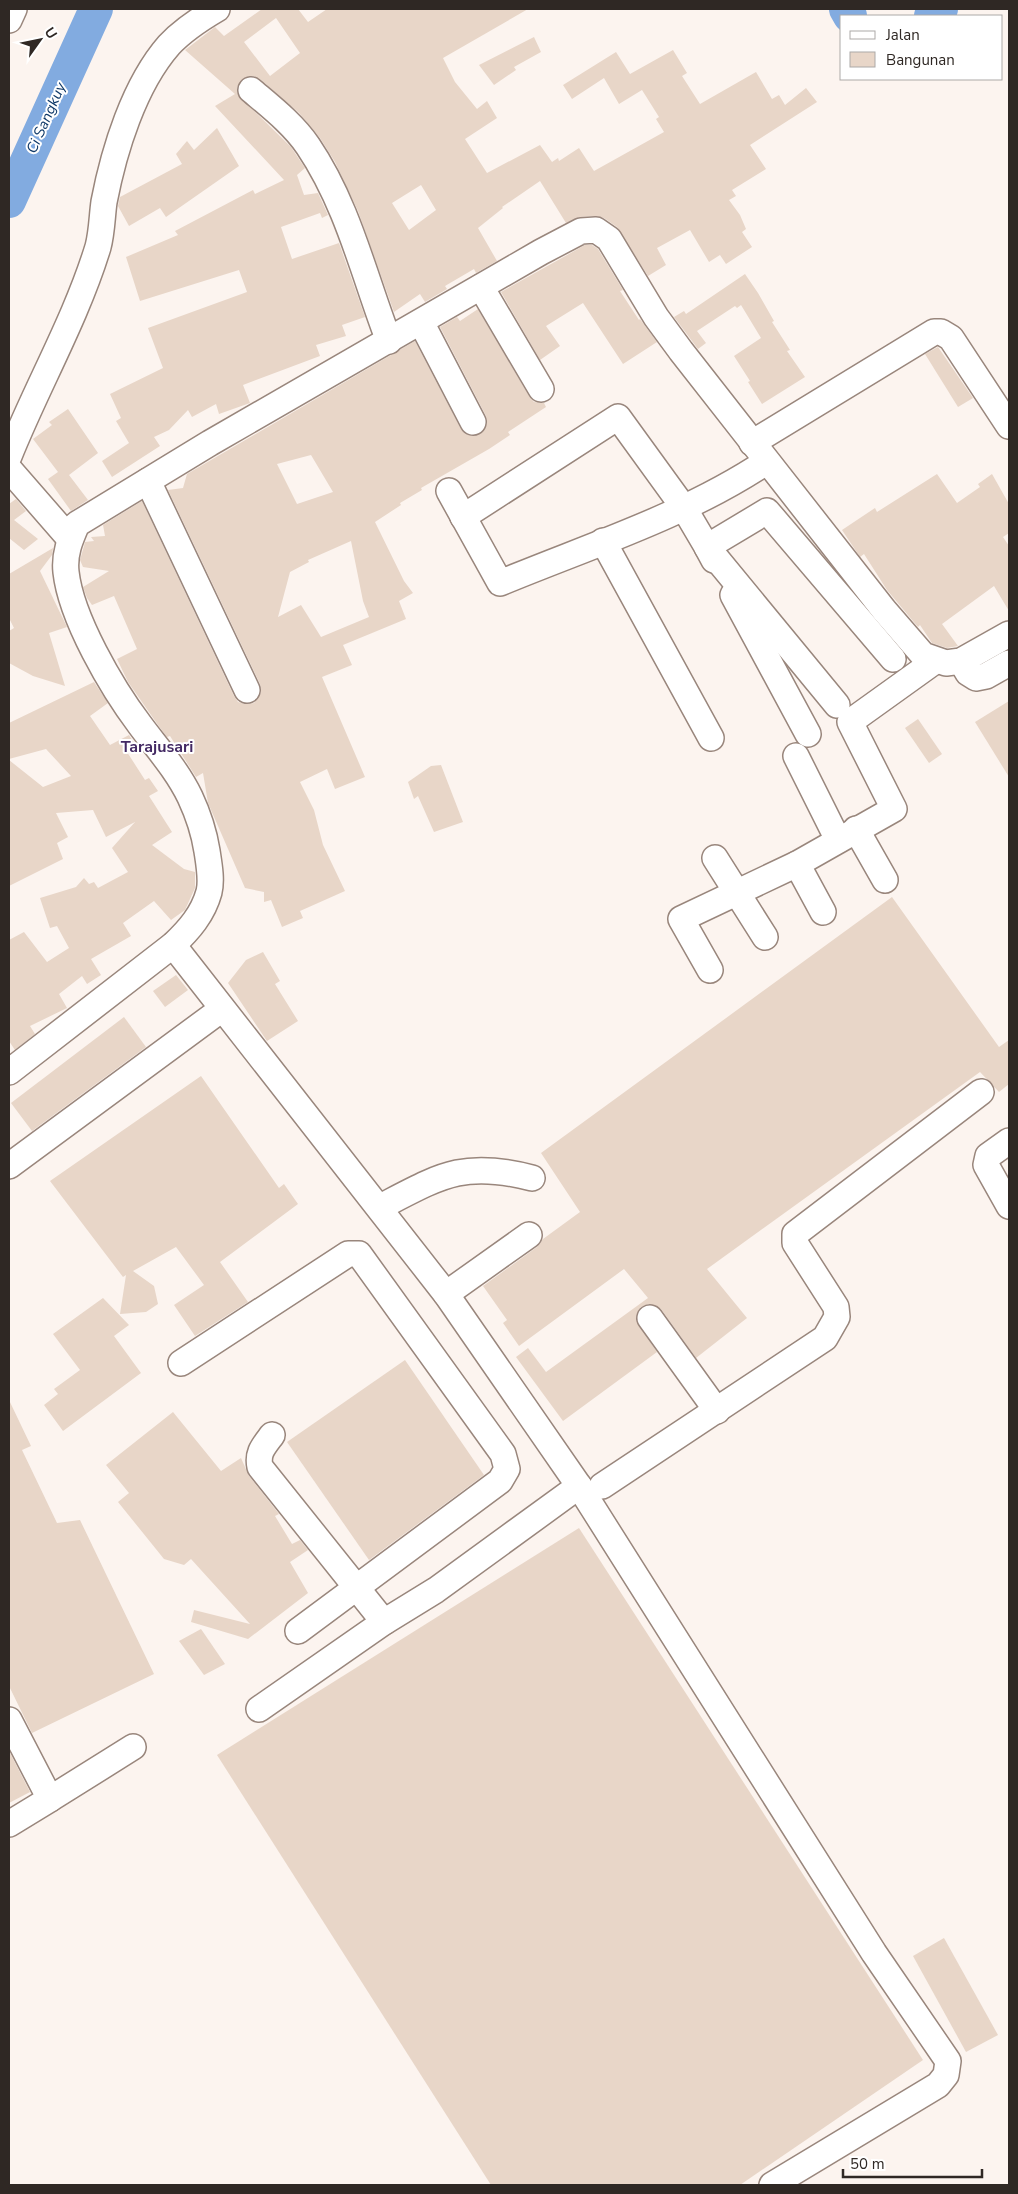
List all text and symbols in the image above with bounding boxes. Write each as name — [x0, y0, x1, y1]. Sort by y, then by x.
north arrow — [15, 15, 65, 65]
legend — [840, 15, 1003, 80]
text: U — [40, 24, 61, 43]
text: Jalan — [885, 25, 920, 45]
text: Bangunan — [886, 50, 955, 70]
water label: Ci Sangkuy — [22, 78, 71, 157]
district label: Tarajusari — [121, 736, 193, 758]
scale bar — [843, 2146, 982, 2178]
text: 50 m — [850, 2154, 885, 2174]

